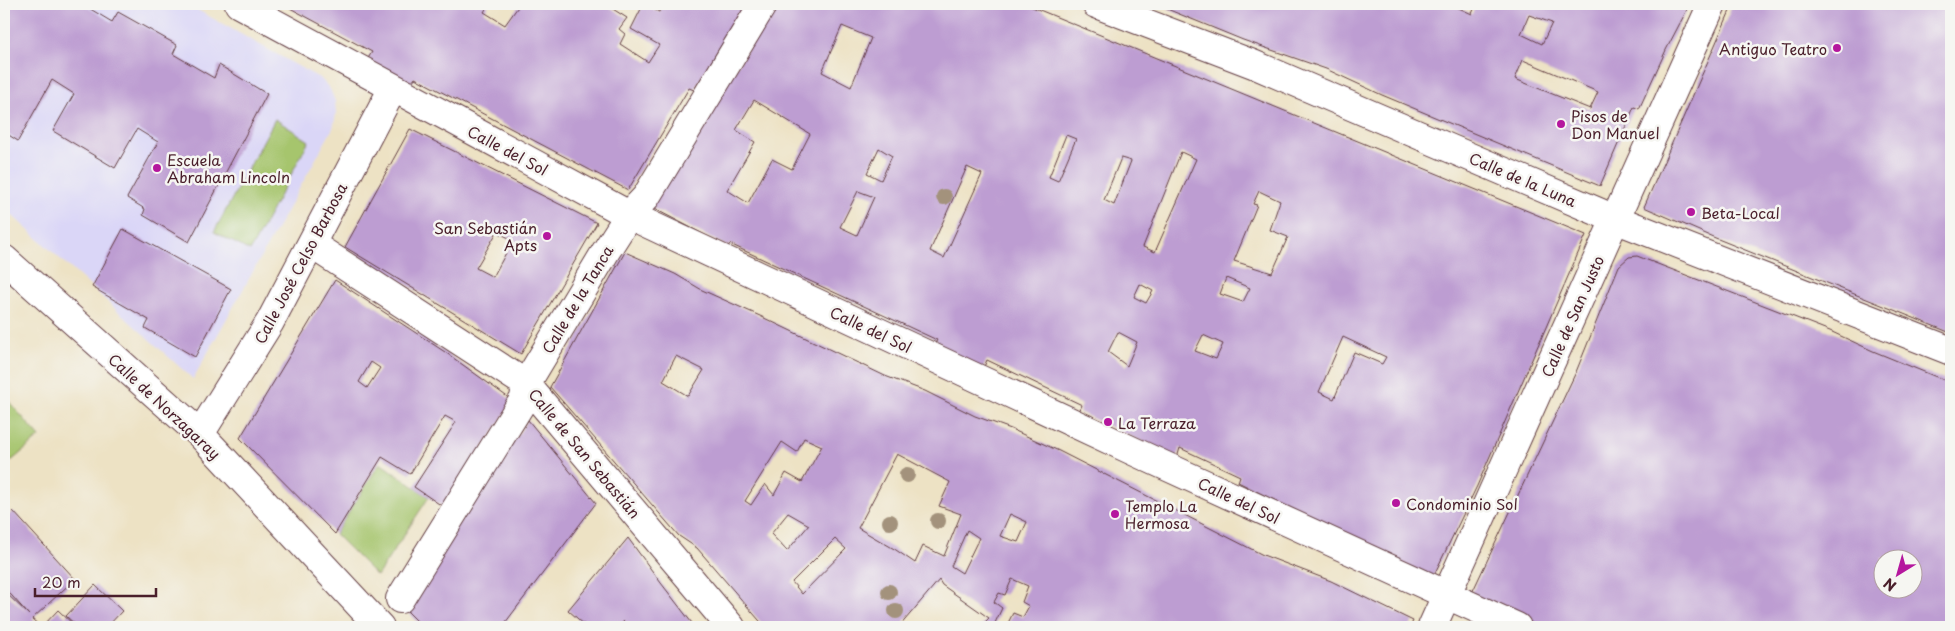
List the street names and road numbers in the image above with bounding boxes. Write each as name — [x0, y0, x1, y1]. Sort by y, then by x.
street label: Calle del Sol — [464, 119, 552, 181]
street label: Calle de la Luna — [1466, 146, 1581, 212]
street label: Calle José Celso Barbosa — [248, 178, 353, 348]
street label: Calle de la Tanca — [536, 240, 619, 358]
street label: Calle de San Justo — [1535, 251, 1609, 381]
street label: Calle del Sol — [826, 300, 916, 358]
street label: Calle de Norzagaray — [104, 348, 226, 464]
street label: Calle de San Sebastián — [524, 383, 646, 523]
street label: Calle del Sol — [1194, 471, 1284, 529]

